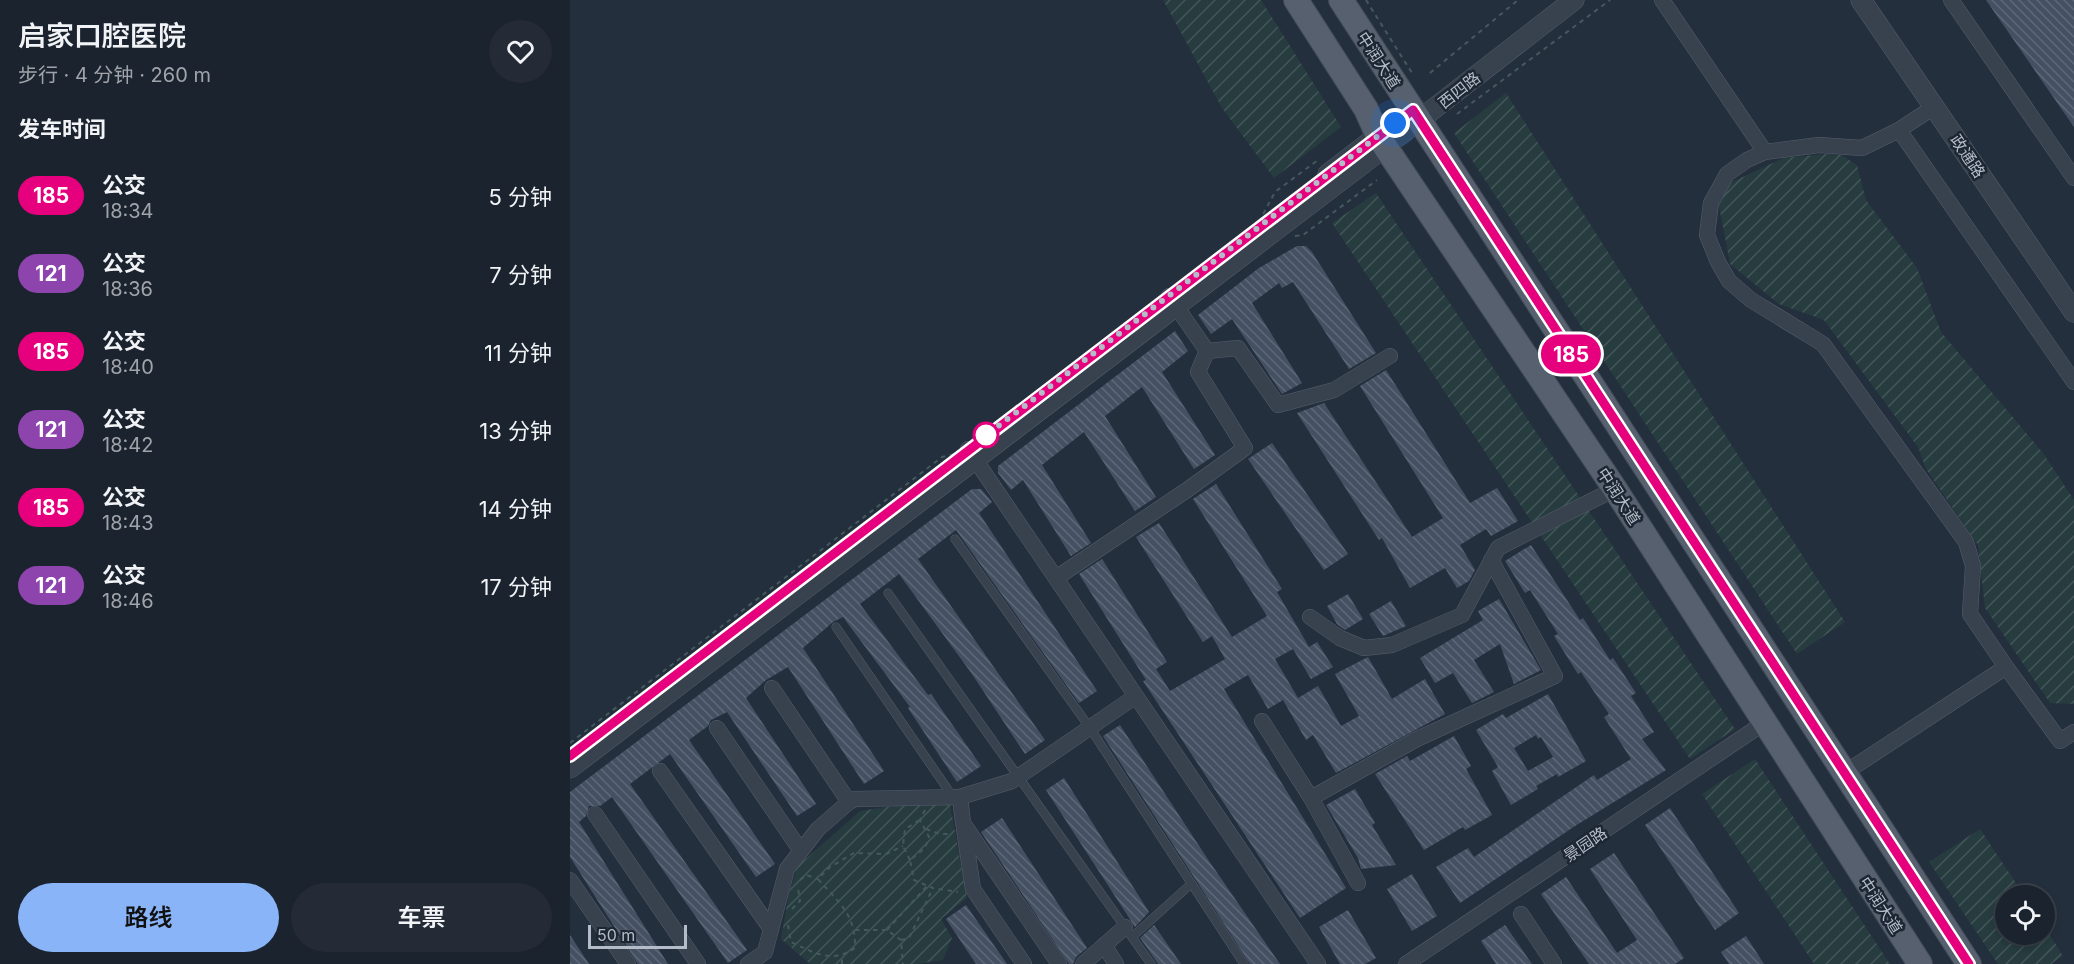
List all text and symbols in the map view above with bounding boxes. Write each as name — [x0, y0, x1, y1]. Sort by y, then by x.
text: 启家口腔医院 — [18, 19, 186, 53]
button: heart — [489, 20, 552, 83]
street label: 中润大道 — [1353, 28, 1405, 92]
text: 步行 · 4 分钟 · 260 m — [18, 63, 211, 87]
street label: 西四路 — [1434, 67, 1484, 113]
your location — [1380, 108, 1410, 138]
text: 发车时间 — [18, 116, 106, 142]
street label: 政通路 — [1946, 131, 1990, 181]
text: 公交 — [102, 172, 146, 198]
text: 185 — [33, 183, 69, 208]
text: 5 分钟 — [488, 184, 552, 210]
text: 18:34 — [102, 199, 154, 223]
text: 公交 — [102, 250, 146, 276]
text: 121 — [35, 261, 67, 286]
text: 7 分钟 — [489, 262, 552, 288]
text: 18:36 — [102, 277, 153, 301]
text: 公交 — [102, 328, 146, 354]
line badge: 185 — [1536, 334, 1606, 374]
text: 185 — [33, 339, 69, 364]
text: 11 分钟 — [484, 340, 552, 366]
text: 185 — [1553, 342, 1589, 367]
text: 18:40 — [102, 355, 154, 379]
text: 公交 — [102, 406, 146, 432]
text: 121 — [35, 417, 67, 442]
text: 13 分钟 — [479, 418, 552, 444]
unlabelled marker — [973, 422, 999, 448]
text: 18:42 — [102, 433, 153, 457]
street label: 中润大道 — [1593, 464, 1645, 528]
text: 公交 — [102, 484, 146, 510]
text: 185 — [33, 495, 69, 520]
text: 14 分钟 — [479, 496, 552, 522]
text: 18:43 — [102, 511, 154, 535]
text: 公交 — [102, 562, 146, 588]
text: 121 — [35, 573, 67, 598]
text: 17 分钟 — [480, 574, 552, 600]
text: 18:46 — [102, 589, 154, 613]
street label: 景园路 — [1560, 822, 1610, 866]
street label: 中润大道 — [1855, 873, 1907, 937]
button: 路线 — [18, 883, 279, 952]
button: 车票 — [291, 883, 552, 952]
map controls — [1995, 885, 2055, 945]
button: locate — [1995, 885, 2055, 945]
scale bar — [588, 922, 687, 950]
text: 50 m — [597, 925, 635, 945]

